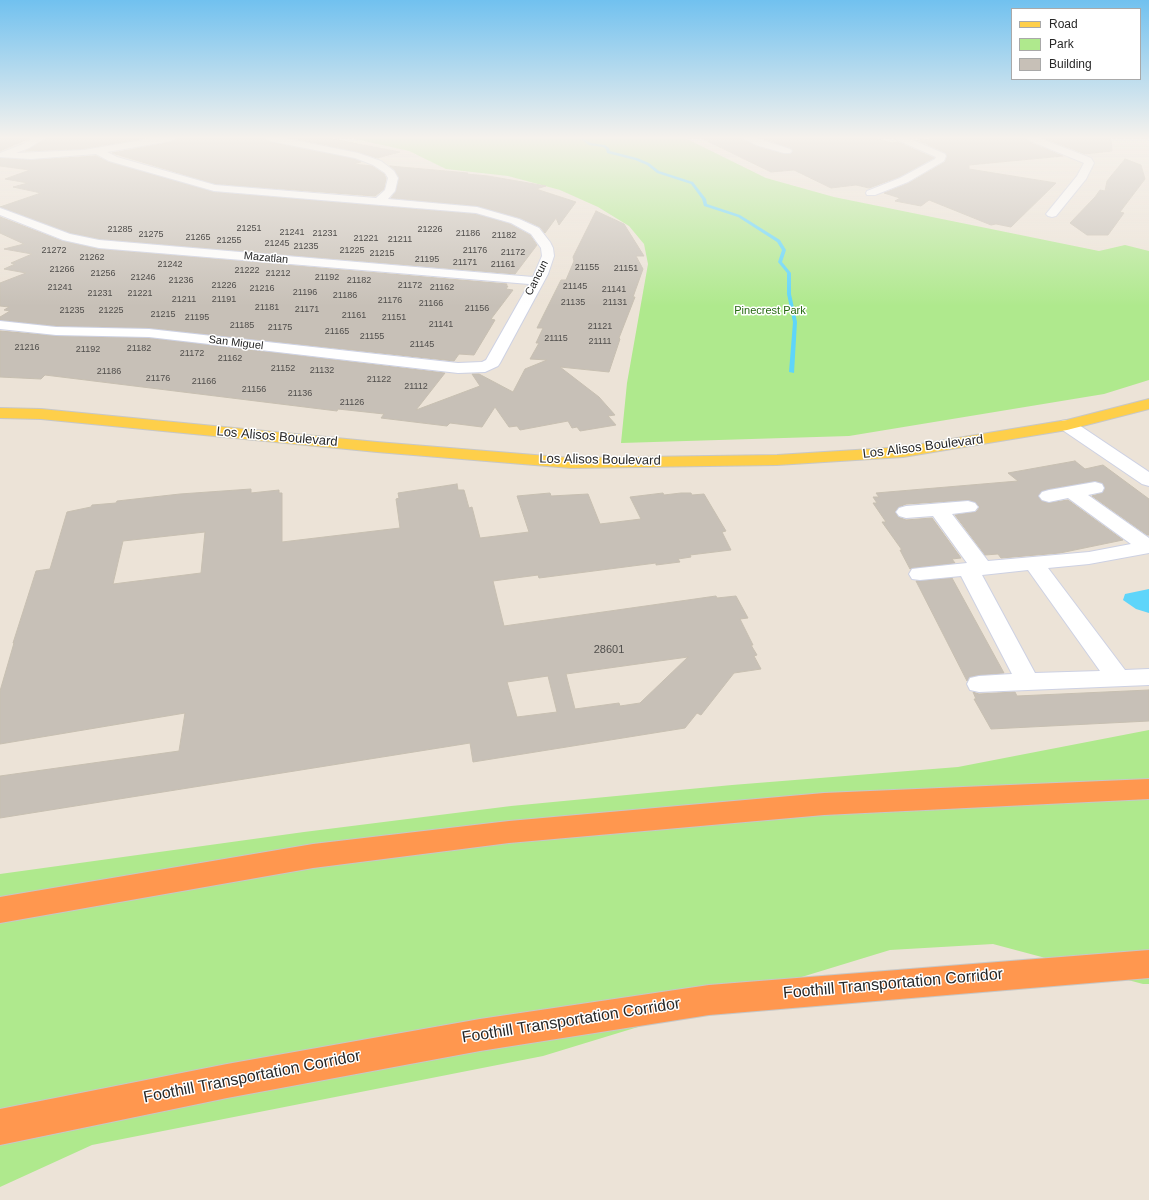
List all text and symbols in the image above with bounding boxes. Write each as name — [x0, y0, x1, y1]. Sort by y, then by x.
legend — [1011, 8, 1141, 80]
text: Road — [1049, 17, 1078, 31]
text: Park — [1049, 37, 1074, 51]
text: Building — [1049, 57, 1092, 71]
house number: 21251 — [236, 224, 262, 234]
house number: 21285 — [107, 225, 133, 235]
house number: 21226 — [417, 225, 443, 235]
house number: 21241 — [279, 228, 305, 238]
house number: 21231 — [312, 229, 338, 239]
house number: 21186 — [456, 229, 480, 239]
house number: 21275 — [138, 230, 164, 240]
house number: 21182 — [492, 231, 516, 241]
house number: 21265 — [185, 233, 211, 243]
house number: 21221 — [353, 234, 379, 244]
house number: 21211 — [388, 235, 412, 245]
house number: 21255 — [216, 236, 242, 246]
house number: 21245 — [264, 239, 290, 249]
house number: 21235 — [293, 242, 319, 252]
house number: 21272 — [41, 246, 67, 256]
house number: 21225 — [339, 246, 365, 256]
house number: 21176 — [463, 246, 487, 256]
house number: 21172 — [501, 248, 525, 258]
street label: Mazatlan — [243, 249, 289, 267]
house number: 21215 — [369, 249, 395, 259]
house number: 21262 — [79, 253, 105, 263]
house number: 21195 — [415, 255, 439, 265]
house number: 21171 — [453, 258, 477, 268]
street label: Cancun — [523, 258, 551, 298]
house number: 21242 — [157, 260, 183, 270]
house number: 21161 — [491, 260, 515, 270]
house number: 21155 — [575, 263, 599, 273]
house number: 21151 — [614, 264, 638, 274]
house number: 21266 — [49, 265, 75, 275]
house number: 21222 — [234, 266, 260, 276]
house number: 21256 — [90, 269, 116, 279]
house number: 21212 — [265, 269, 291, 279]
house number: 21246 — [130, 273, 156, 283]
house number: 21192 — [315, 273, 339, 283]
house number: 21236 — [168, 276, 194, 286]
house number: 21182 — [347, 276, 371, 286]
house number: 21226 — [211, 281, 237, 291]
house number: 21172 — [398, 281, 422, 291]
house number: 21145 — [563, 282, 587, 292]
house number: 21241 — [47, 283, 73, 293]
house number: 21162 — [430, 283, 454, 293]
house number: 21216 — [249, 284, 275, 294]
house number: 21141 — [602, 285, 626, 295]
house number: 21196 — [293, 288, 317, 298]
house number: 21231 — [87, 289, 113, 299]
house number: 21221 — [127, 289, 153, 299]
house number: 21186 — [333, 291, 357, 301]
house number: 21211 — [172, 295, 196, 305]
house number: 21191 — [212, 295, 236, 305]
house number: 21176 — [378, 296, 402, 306]
house number: 21135 — [561, 298, 585, 308]
house number: 21131 — [603, 298, 627, 308]
house number: 21166 — [419, 299, 443, 309]
house number: 21181 — [255, 303, 279, 313]
house number: 21156 — [465, 304, 489, 314]
park label: Pinecrest Park — [734, 304, 806, 318]
house number: 21171 — [295, 305, 319, 315]
house number: 21235 — [59, 306, 85, 316]
house number: 21225 — [98, 306, 124, 316]
house number: 21215 — [150, 310, 176, 320]
house number: 21161 — [342, 311, 366, 321]
house number: 21195 — [185, 313, 209, 323]
house number: 21151 — [382, 313, 406, 323]
house number: 21141 — [429, 320, 453, 330]
house number: 21185 — [230, 321, 254, 331]
house number: 21121 — [588, 322, 612, 332]
house number: 21175 — [268, 323, 292, 333]
house number: 21165 — [325, 327, 349, 337]
house number: 21155 — [360, 332, 384, 342]
street label: San Miguel — [208, 333, 264, 353]
house number: 21115 — [544, 334, 568, 344]
house number: 21111 — [588, 337, 612, 347]
house number: 21145 — [410, 340, 434, 350]
house number: 21216 — [14, 343, 40, 353]
house number: 21182 — [127, 344, 151, 354]
house number: 21192 — [76, 345, 100, 355]
house number: 21172 — [180, 349, 204, 359]
house number: 21162 — [218, 354, 242, 364]
house number: 21152 — [271, 364, 295, 374]
house number: 21132 — [310, 366, 334, 376]
house number: 21186 — [97, 367, 121, 377]
house number: 21176 — [146, 374, 170, 384]
house number: 21122 — [367, 375, 391, 385]
house number: 21166 — [192, 377, 216, 387]
house number: 21112 — [404, 382, 428, 392]
house number: 21156 — [242, 385, 266, 395]
house number: 21136 — [288, 389, 312, 399]
house number: 21126 — [340, 398, 364, 408]
street label: Los Alisos Boulevard — [216, 424, 338, 450]
street label: Los Alisos Boulevard — [862, 432, 984, 462]
street label: Los Alisos Boulevard — [539, 451, 661, 469]
house number: 28601 — [594, 643, 624, 657]
street label: Foothill Transportation Corridor — [782, 965, 1004, 1003]
street label: Foothill Transportation Corridor — [460, 994, 682, 1048]
street label: Foothill Transportation Corridor — [142, 1047, 362, 1107]

